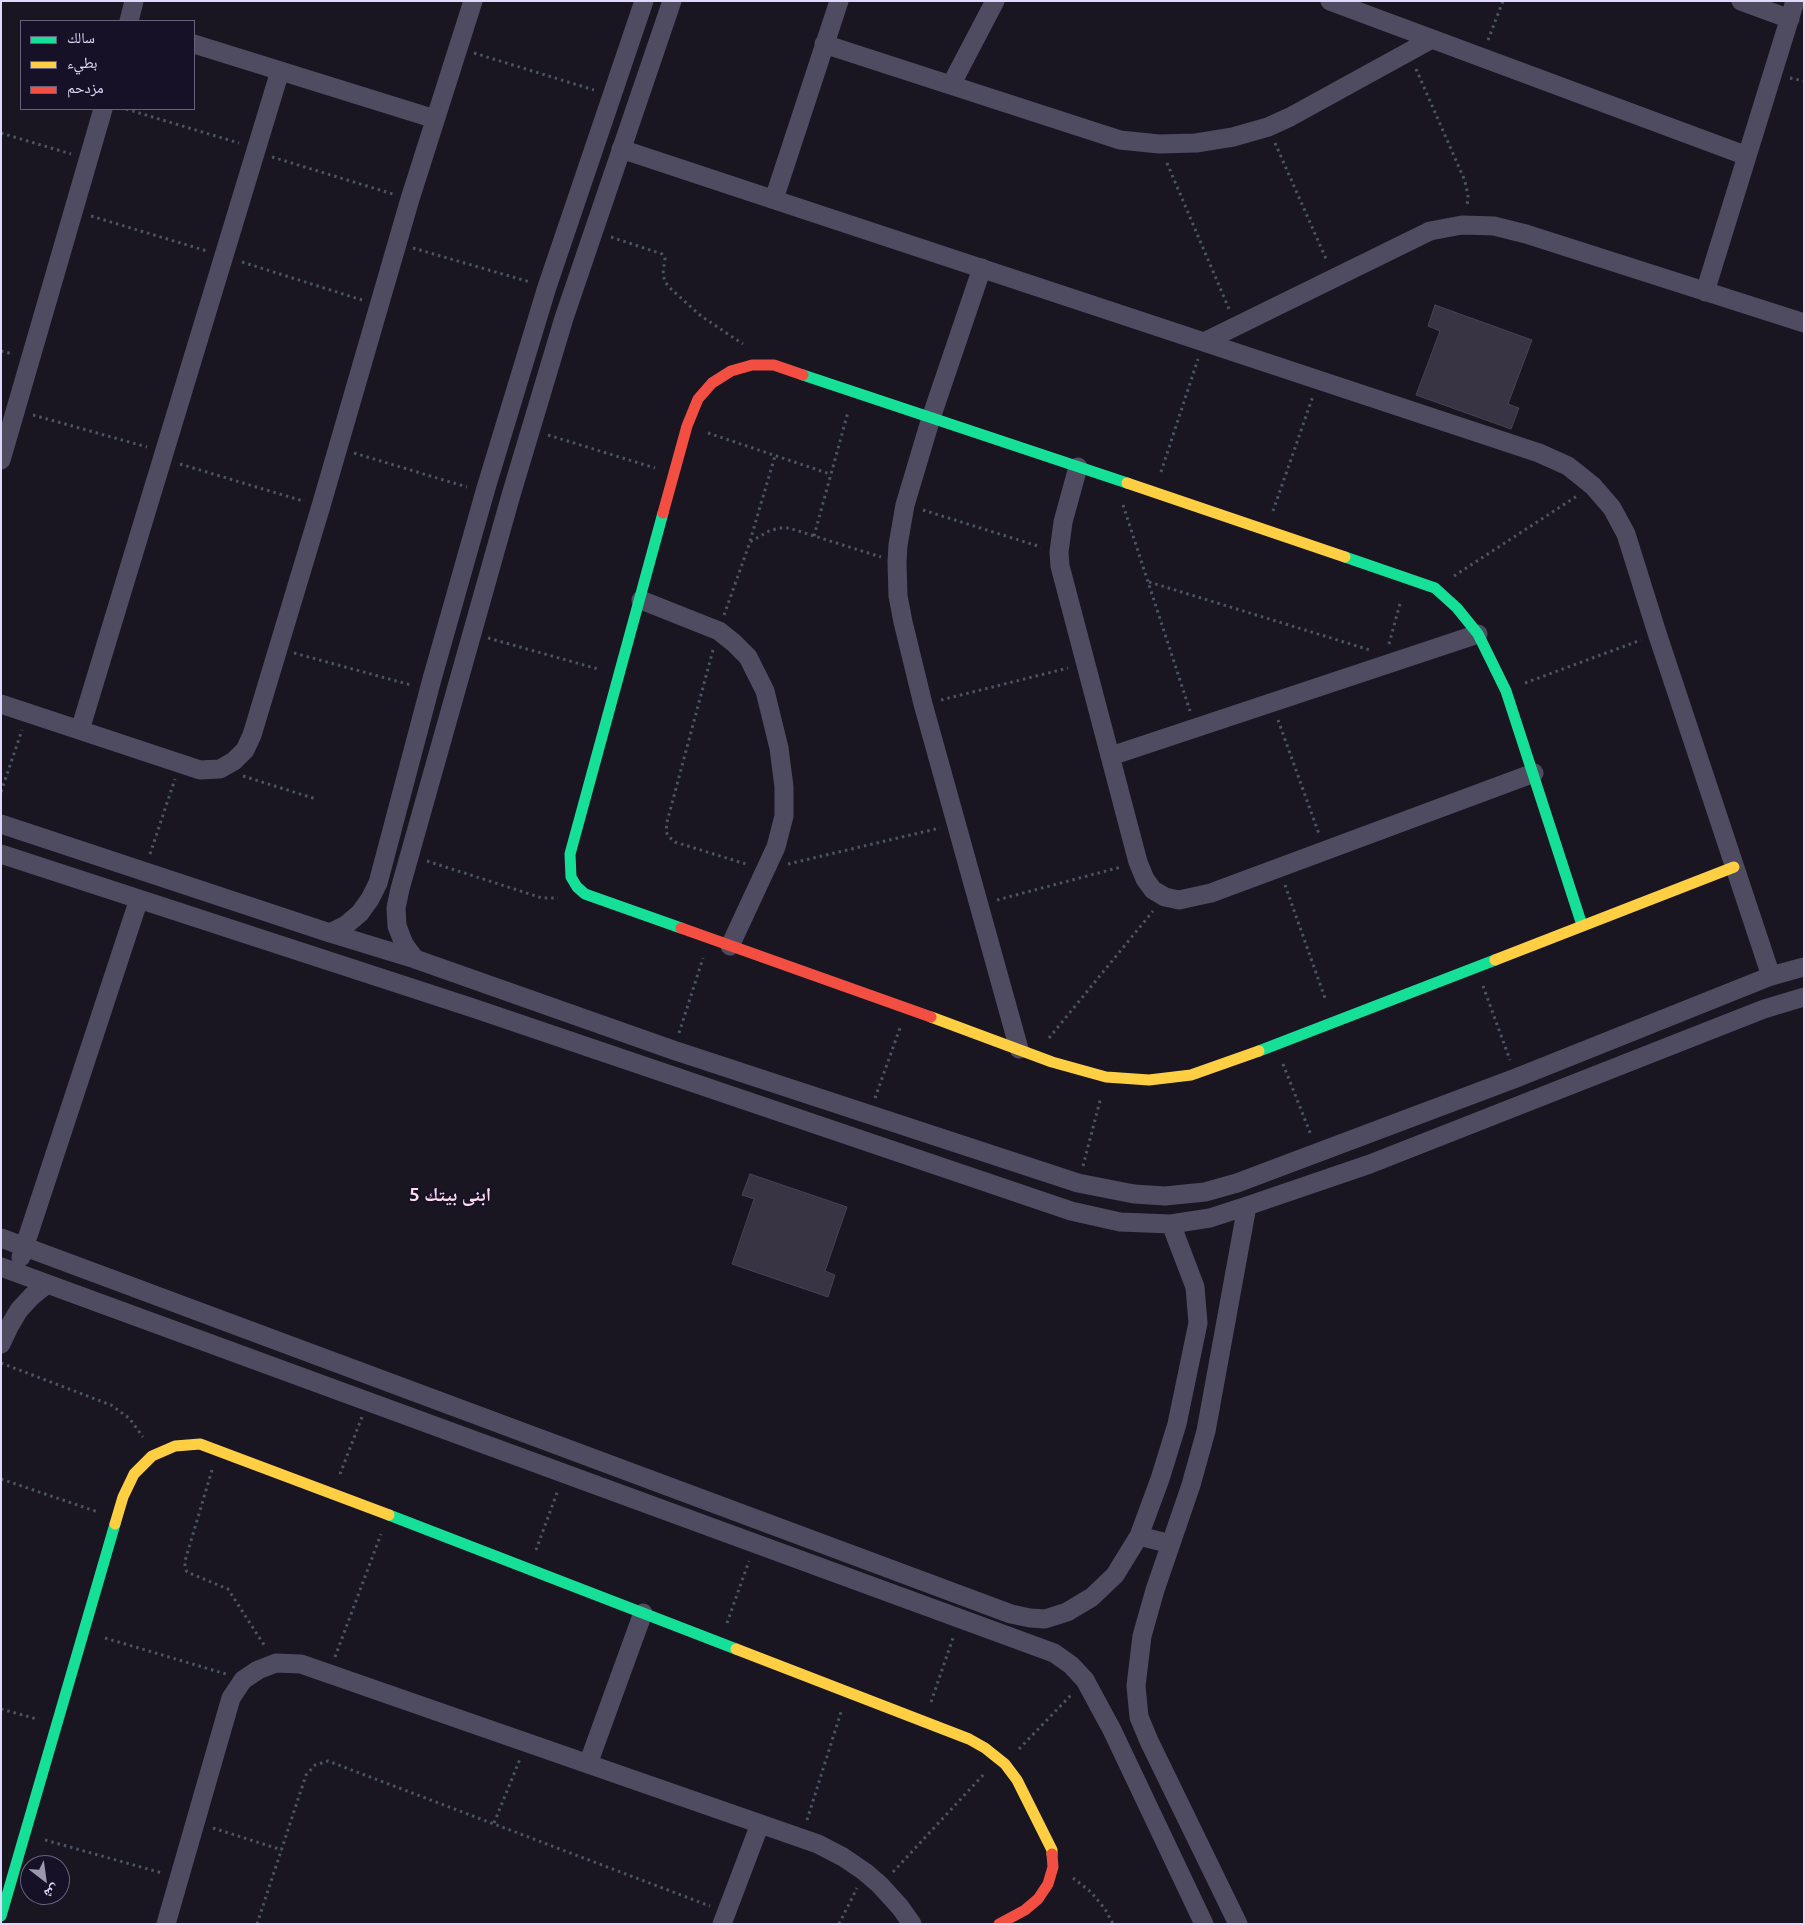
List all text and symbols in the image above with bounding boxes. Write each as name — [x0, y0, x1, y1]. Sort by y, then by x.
legend — [20, 20, 195, 110]
text: سالك — [67, 29, 95, 46]
text: بطيء — [67, 54, 97, 71]
text: مزدحم — [67, 79, 104, 96]
district label: ابنى بيتك 5 — [409, 1184, 491, 1206]
north arrow — [20, 1855, 70, 1905]
text: ش — [42, 1881, 62, 1903]

